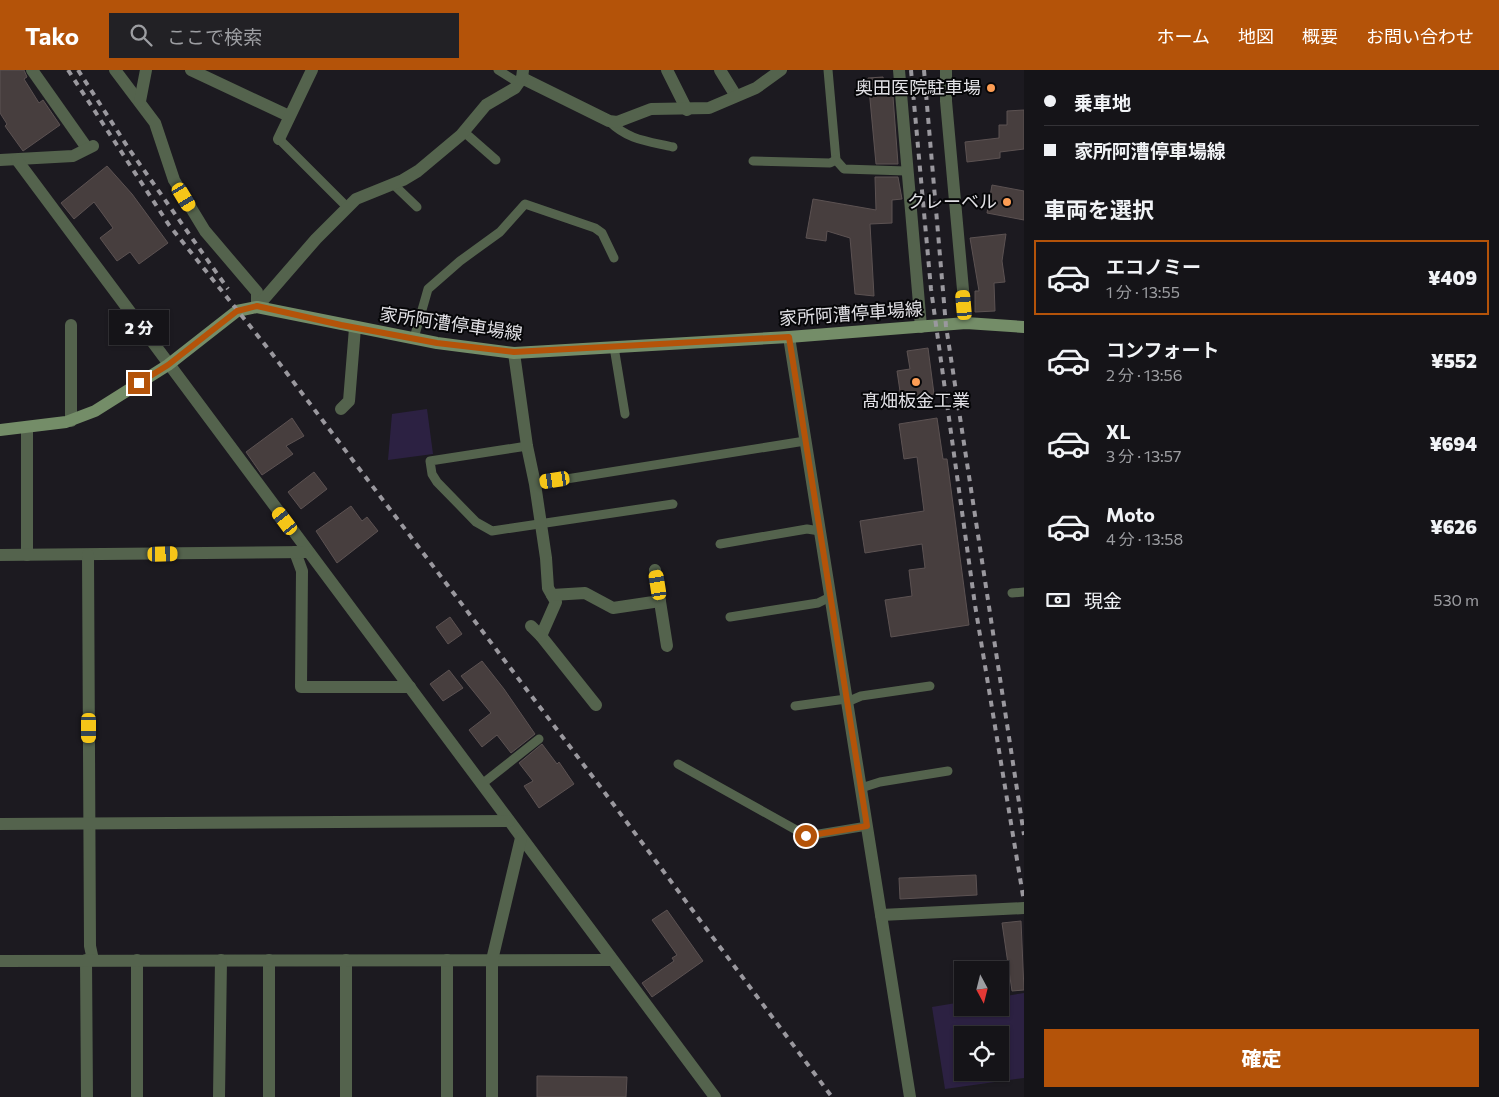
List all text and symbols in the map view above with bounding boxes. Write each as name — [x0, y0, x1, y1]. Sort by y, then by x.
search box — [109, 13, 459, 58]
text: Tako — [25, 21, 79, 50]
icon: search — [127, 21, 155, 49]
text: ここで検索 — [167, 25, 262, 48]
text: ホーム — [1157, 25, 1210, 47]
text: 地図 — [1238, 25, 1274, 47]
text: 概要 — [1302, 25, 1338, 47]
text: お問い合わせ — [1366, 25, 1474, 47]
place label: 奥田医院駐車場 — [855, 76, 981, 98]
marker: 奥田医院駐車場 — [985, 82, 997, 94]
text: 乗車地 — [1074, 91, 1131, 114]
text: 家所阿漕停車場線 — [1074, 139, 1226, 162]
car — [169, 180, 198, 214]
place label: クレーベル — [907, 190, 997, 212]
marker: クレーベル — [1001, 196, 1013, 208]
text: 車両を選択 — [1044, 196, 1154, 223]
icon: car — [1046, 255, 1091, 300]
text: エコノミー — [1106, 255, 1201, 278]
text: ¥409 — [1428, 266, 1477, 289]
text: 1 分 · 13:55 — [1106, 282, 1180, 301]
car — [955, 289, 972, 321]
street label: 家所阿漕停車場線 — [778, 297, 924, 329]
street label: 家所阿漕停車場線 — [378, 302, 524, 344]
callout: 2 分 — [109, 310, 169, 346]
text: 2 分 — [125, 318, 153, 337]
icon: car — [1046, 338, 1091, 383]
text: コンフォート — [1106, 338, 1219, 361]
text: ¥552 — [1431, 349, 1477, 372]
text: 2 分 · 13:56 — [1106, 365, 1183, 384]
route end — [128, 372, 150, 394]
marker: 髙畑板金工業 — [910, 376, 922, 388]
place label: 髙畑板金工業 — [862, 389, 970, 411]
text: XL — [1106, 420, 1131, 443]
icon: car — [1046, 421, 1091, 466]
text: ¥694 — [1429, 432, 1477, 455]
text: 3 分 · 13:57 — [1106, 446, 1181, 465]
car — [539, 470, 570, 490]
text: Moto — [1106, 503, 1155, 526]
icon: car — [1046, 504, 1091, 549]
car — [269, 505, 300, 537]
text: ¥626 — [1430, 515, 1477, 538]
text: 4 分 · 13:58 — [1106, 529, 1183, 548]
car — [147, 546, 178, 562]
car — [648, 569, 667, 601]
icon: cash — [1044, 586, 1072, 614]
text: 現金 — [1084, 589, 1122, 612]
text: 530 m — [1433, 590, 1479, 609]
car — [81, 713, 96, 743]
route start — [795, 825, 817, 847]
north arrow — [954, 961, 1009, 1016]
map controls — [954, 961, 1009, 1081]
button: locate — [954, 1026, 1009, 1081]
button: 確定 — [1044, 1029, 1479, 1087]

